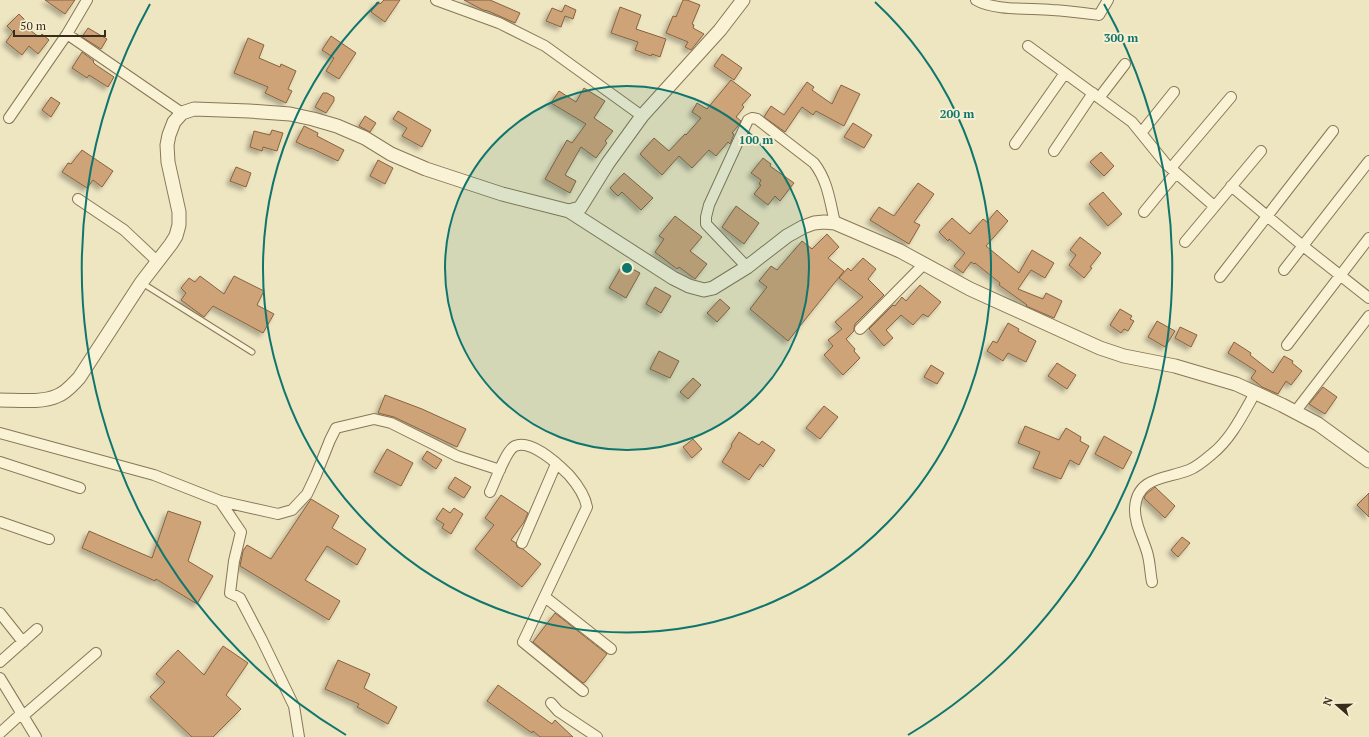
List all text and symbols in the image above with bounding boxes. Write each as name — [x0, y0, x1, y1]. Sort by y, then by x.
scale bar — [14, 12, 105, 38]
text: 50 m — [20, 18, 47, 33]
text: 300 m — [1104, 30, 1138, 45]
text: 200 m — [940, 106, 974, 121]
text: 100 m — [739, 132, 773, 147]
centre of rings — [620, 261, 634, 275]
north arrow — [1317, 685, 1357, 725]
text: N — [1320, 695, 1336, 708]

